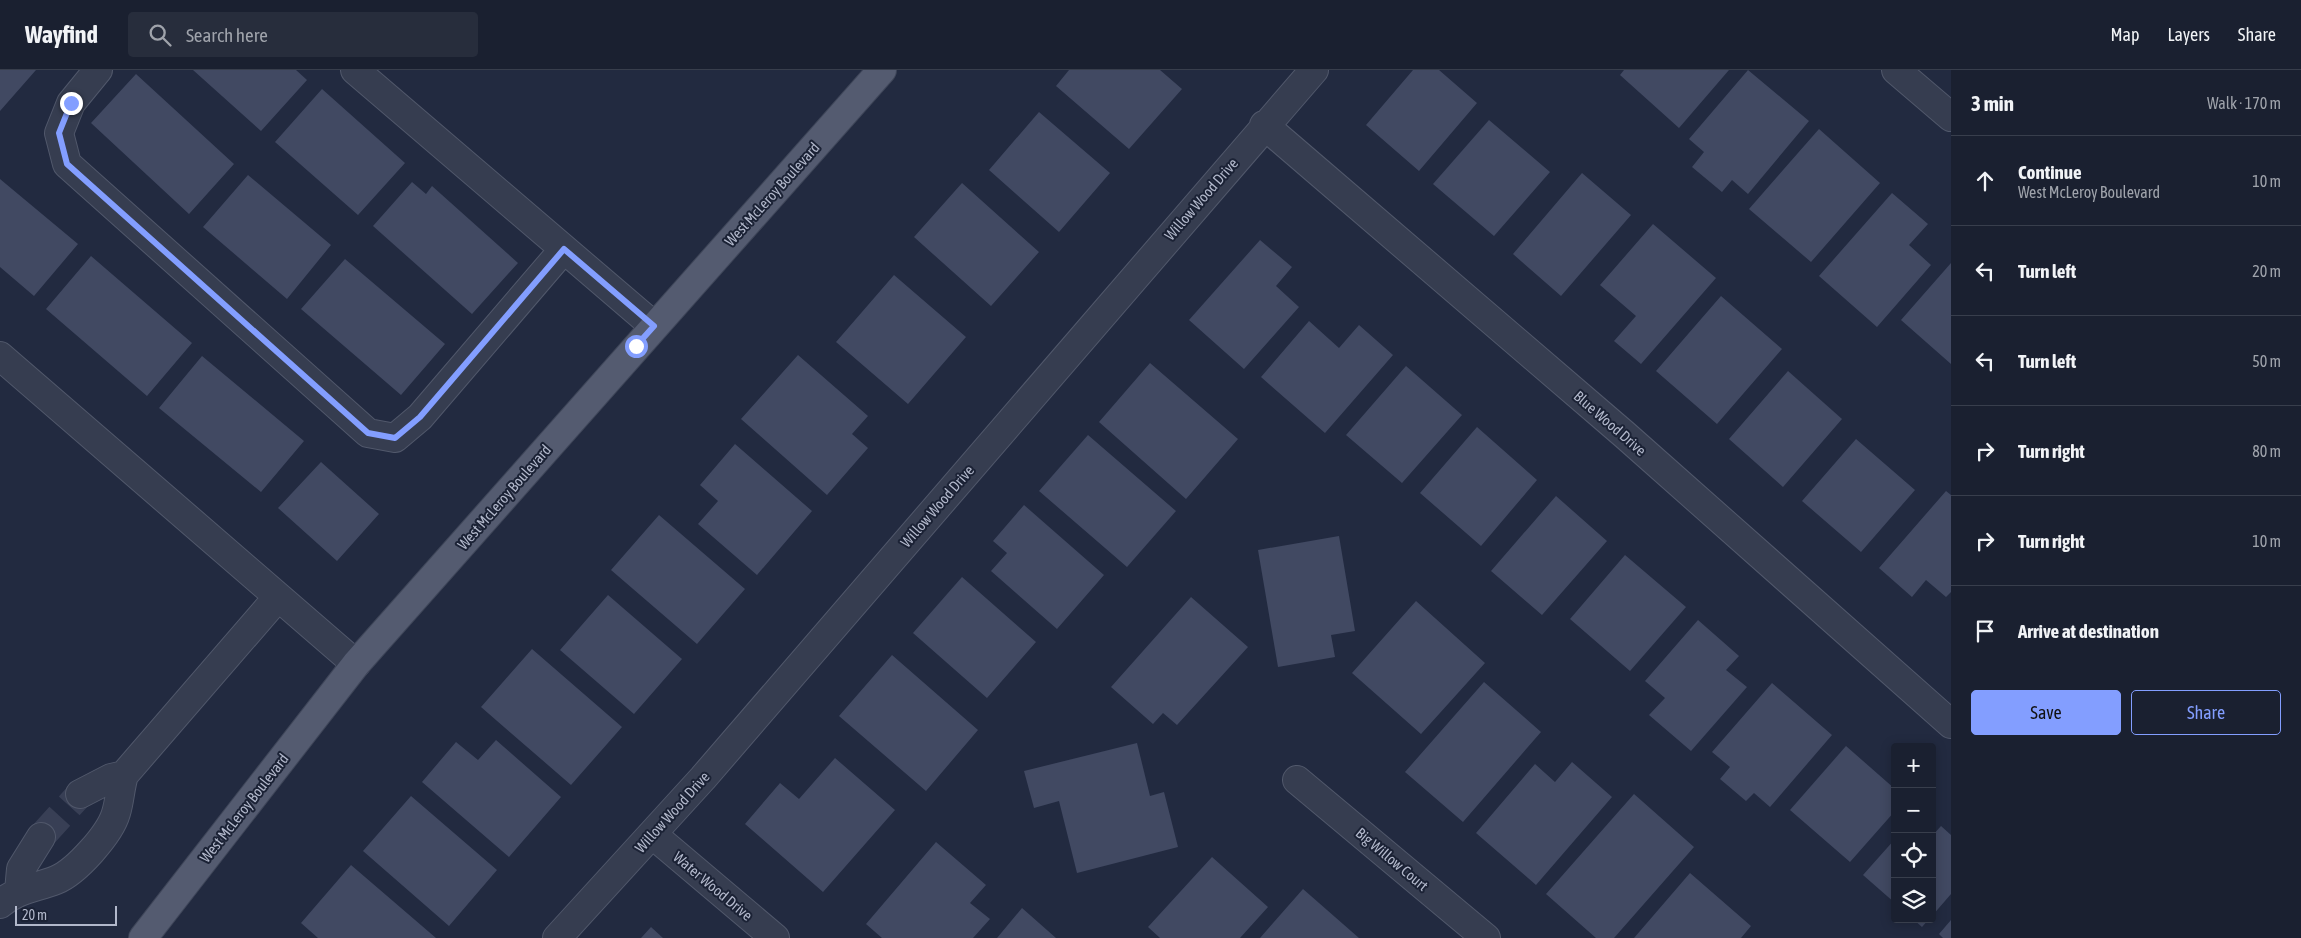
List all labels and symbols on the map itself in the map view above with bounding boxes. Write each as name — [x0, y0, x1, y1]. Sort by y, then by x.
route end — [60, 92, 83, 115]
street label: West McLeroy Boulevard — [721, 139, 823, 249]
street label: Willow Wood Drive — [1161, 154, 1241, 243]
route start — [625, 335, 648, 358]
street label: Blue Wood Drive — [1570, 387, 1650, 459]
street label: West McLeroy Boulevard — [454, 441, 554, 553]
street label: Willow Wood Drive — [897, 461, 977, 550]
street label: West McLeroy Boulevard — [196, 750, 292, 866]
street label: Willow Wood Drive — [631, 768, 713, 856]
street label: Big Willow Court — [1353, 824, 1431, 894]
street label: Water Wood Drive — [670, 848, 756, 924]
scale bar — [15, 903, 118, 926]

